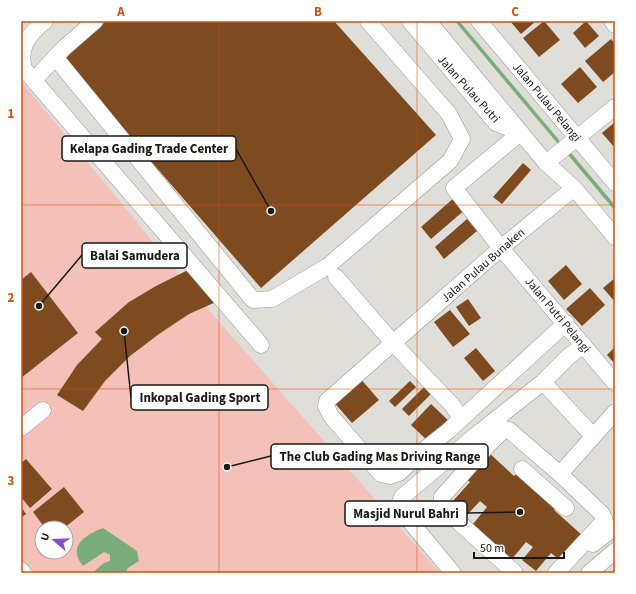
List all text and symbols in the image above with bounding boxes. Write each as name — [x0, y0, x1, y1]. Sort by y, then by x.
text: A — [116, 3, 125, 21]
text: B — [314, 3, 322, 21]
text: C — [511, 3, 519, 21]
street label: Jalan Pulau Putri — [434, 52, 504, 127]
street label: Jalan Pulau Pelangi — [508, 59, 585, 145]
text: 1 — [8, 105, 15, 123]
callout: Kelapa Gading Trade Center — [62, 136, 236, 161]
text: Kelapa Gading Trade Center — [70, 140, 229, 158]
street label: Jalan Pulau Bunaken — [438, 224, 529, 306]
callout: Balai Samudera — [82, 243, 187, 268]
text: Balai Samudera — [90, 247, 180, 265]
street label: Jalan Putri Pelangi — [521, 274, 594, 357]
text: 2 — [8, 289, 15, 307]
callout: Inkopal Gading Sport — [131, 385, 268, 410]
text: Inkopal Gading Sport — [139, 389, 261, 407]
callout: The Club Gading Mas Driving Range — [271, 444, 488, 469]
text: The Club Gading Mas Driving Range — [280, 448, 481, 466]
text: 3 — [8, 472, 15, 490]
callout: Masjid Nurul Bahri — [345, 501, 467, 526]
text: Masjid Nurul Bahri — [353, 505, 459, 523]
north arrow — [34, 520, 74, 560]
text: U — [37, 531, 53, 543]
scale bar — [474, 534, 564, 560]
text: 50 m — [480, 540, 504, 557]

